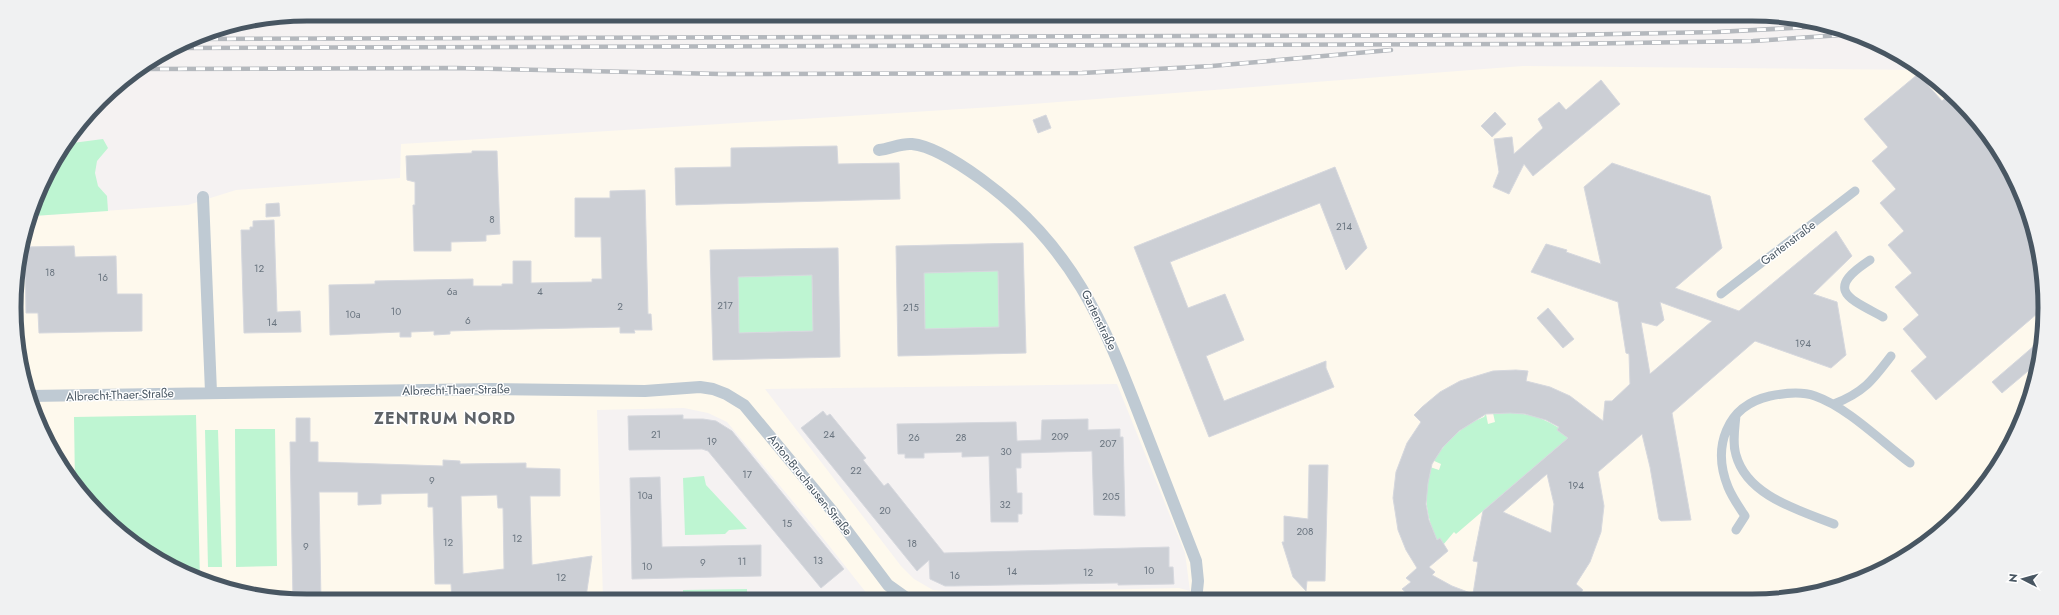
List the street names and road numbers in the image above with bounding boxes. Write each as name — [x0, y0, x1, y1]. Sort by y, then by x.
street label: Gartenstraße — [1757, 216, 1819, 270]
street label: Gartenstraße — [1077, 287, 1121, 353]
street label: Albrecht-Thaer-Straße — [402, 380, 510, 400]
street label: Albrecht-Thaer-Straße — [66, 384, 174, 406]
street label: Anton-Bruchausen-Straße — [763, 430, 857, 540]

